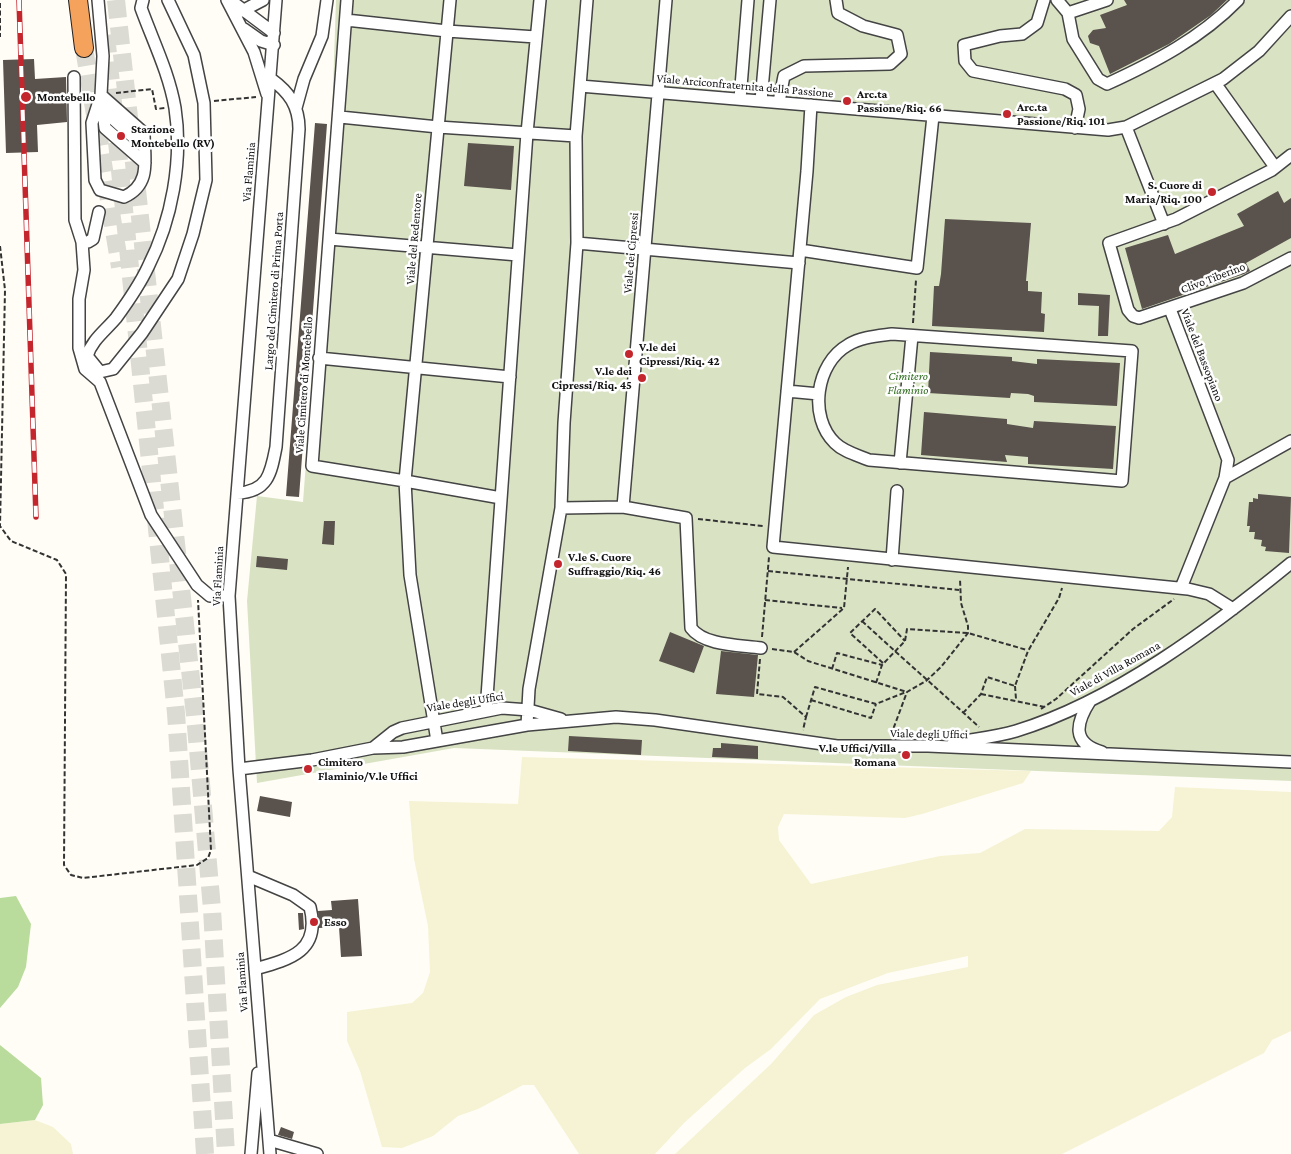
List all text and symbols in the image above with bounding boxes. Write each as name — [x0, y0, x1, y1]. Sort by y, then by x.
street label: Viale Arciconfraternita della Passione — [656, 71, 834, 101]
place label: Arc.ta Passione/Riq. 66 — [857, 87, 942, 115]
marker: Montebello — [19, 90, 33, 104]
place label: Montebello — [37, 90, 96, 104]
marker: Arc.ta Passione/Riq. 66 — [841, 95, 853, 107]
place label: Arc.ta Passione/Riq. 101 — [1017, 100, 1105, 128]
marker: Arc.ta Passione/Riq. 101 — [1001, 108, 1013, 120]
place label: Stazione Montebello (RV) — [131, 122, 215, 150]
marker: Stazione Montebello (RV) — [115, 130, 127, 142]
street label: Via Flaminia — [239, 141, 259, 203]
place label: S. Cuore di Maria/Riq. 100 — [1125, 178, 1202, 206]
marker: S. Cuore di Maria/Riq. 100 — [1206, 186, 1218, 198]
street label: Viale del Redentore — [403, 193, 425, 285]
street label: Largo del Cimitero di Prima Porta — [261, 211, 287, 371]
street label: Viale dei Cipressi — [620, 212, 642, 294]
street label: Clivo Tiberino — [1179, 259, 1247, 297]
street label: Viale del Bassopiano — [1178, 307, 1226, 403]
street label: Viale Cimitero di Montebello — [292, 316, 316, 454]
place label: V.le dei Cipressi/Riq. 42 — [639, 340, 720, 368]
marker: V.le dei Cipressi/Riq. 42 — [623, 348, 635, 360]
place label: V.le dei Cipressi/Riq. 45 — [552, 364, 632, 392]
park label: Cimitero Flaminio — [888, 369, 928, 397]
marker: V.le dei Cipressi/Riq. 45 — [636, 372, 648, 384]
street label: Via Flaminia — [209, 546, 227, 606]
place label: V.le S. Cuore Suffraggio/Riq. 46 — [568, 550, 661, 578]
marker: V.le S. Cuore Suffraggio/Riq. 46 — [552, 558, 564, 570]
street label: Viale di Villa Romana — [1067, 638, 1163, 700]
street label: Viale degli Uffici — [425, 689, 505, 715]
street label: Viale degli Uffici — [890, 726, 968, 742]
place label: V.le Uffici/Villa Romana — [819, 741, 896, 769]
marker: V.le Uffici/Villa Romana — [900, 749, 912, 761]
place label: Cimitero Flaminio/V.le Uffici — [318, 755, 418, 783]
marker: Cimitero Flaminio/V.le Uffici — [302, 763, 314, 775]
place label: Esso — [324, 915, 347, 929]
marker: Esso — [308, 916, 320, 928]
street label: Via Flaminia — [233, 951, 251, 1013]

